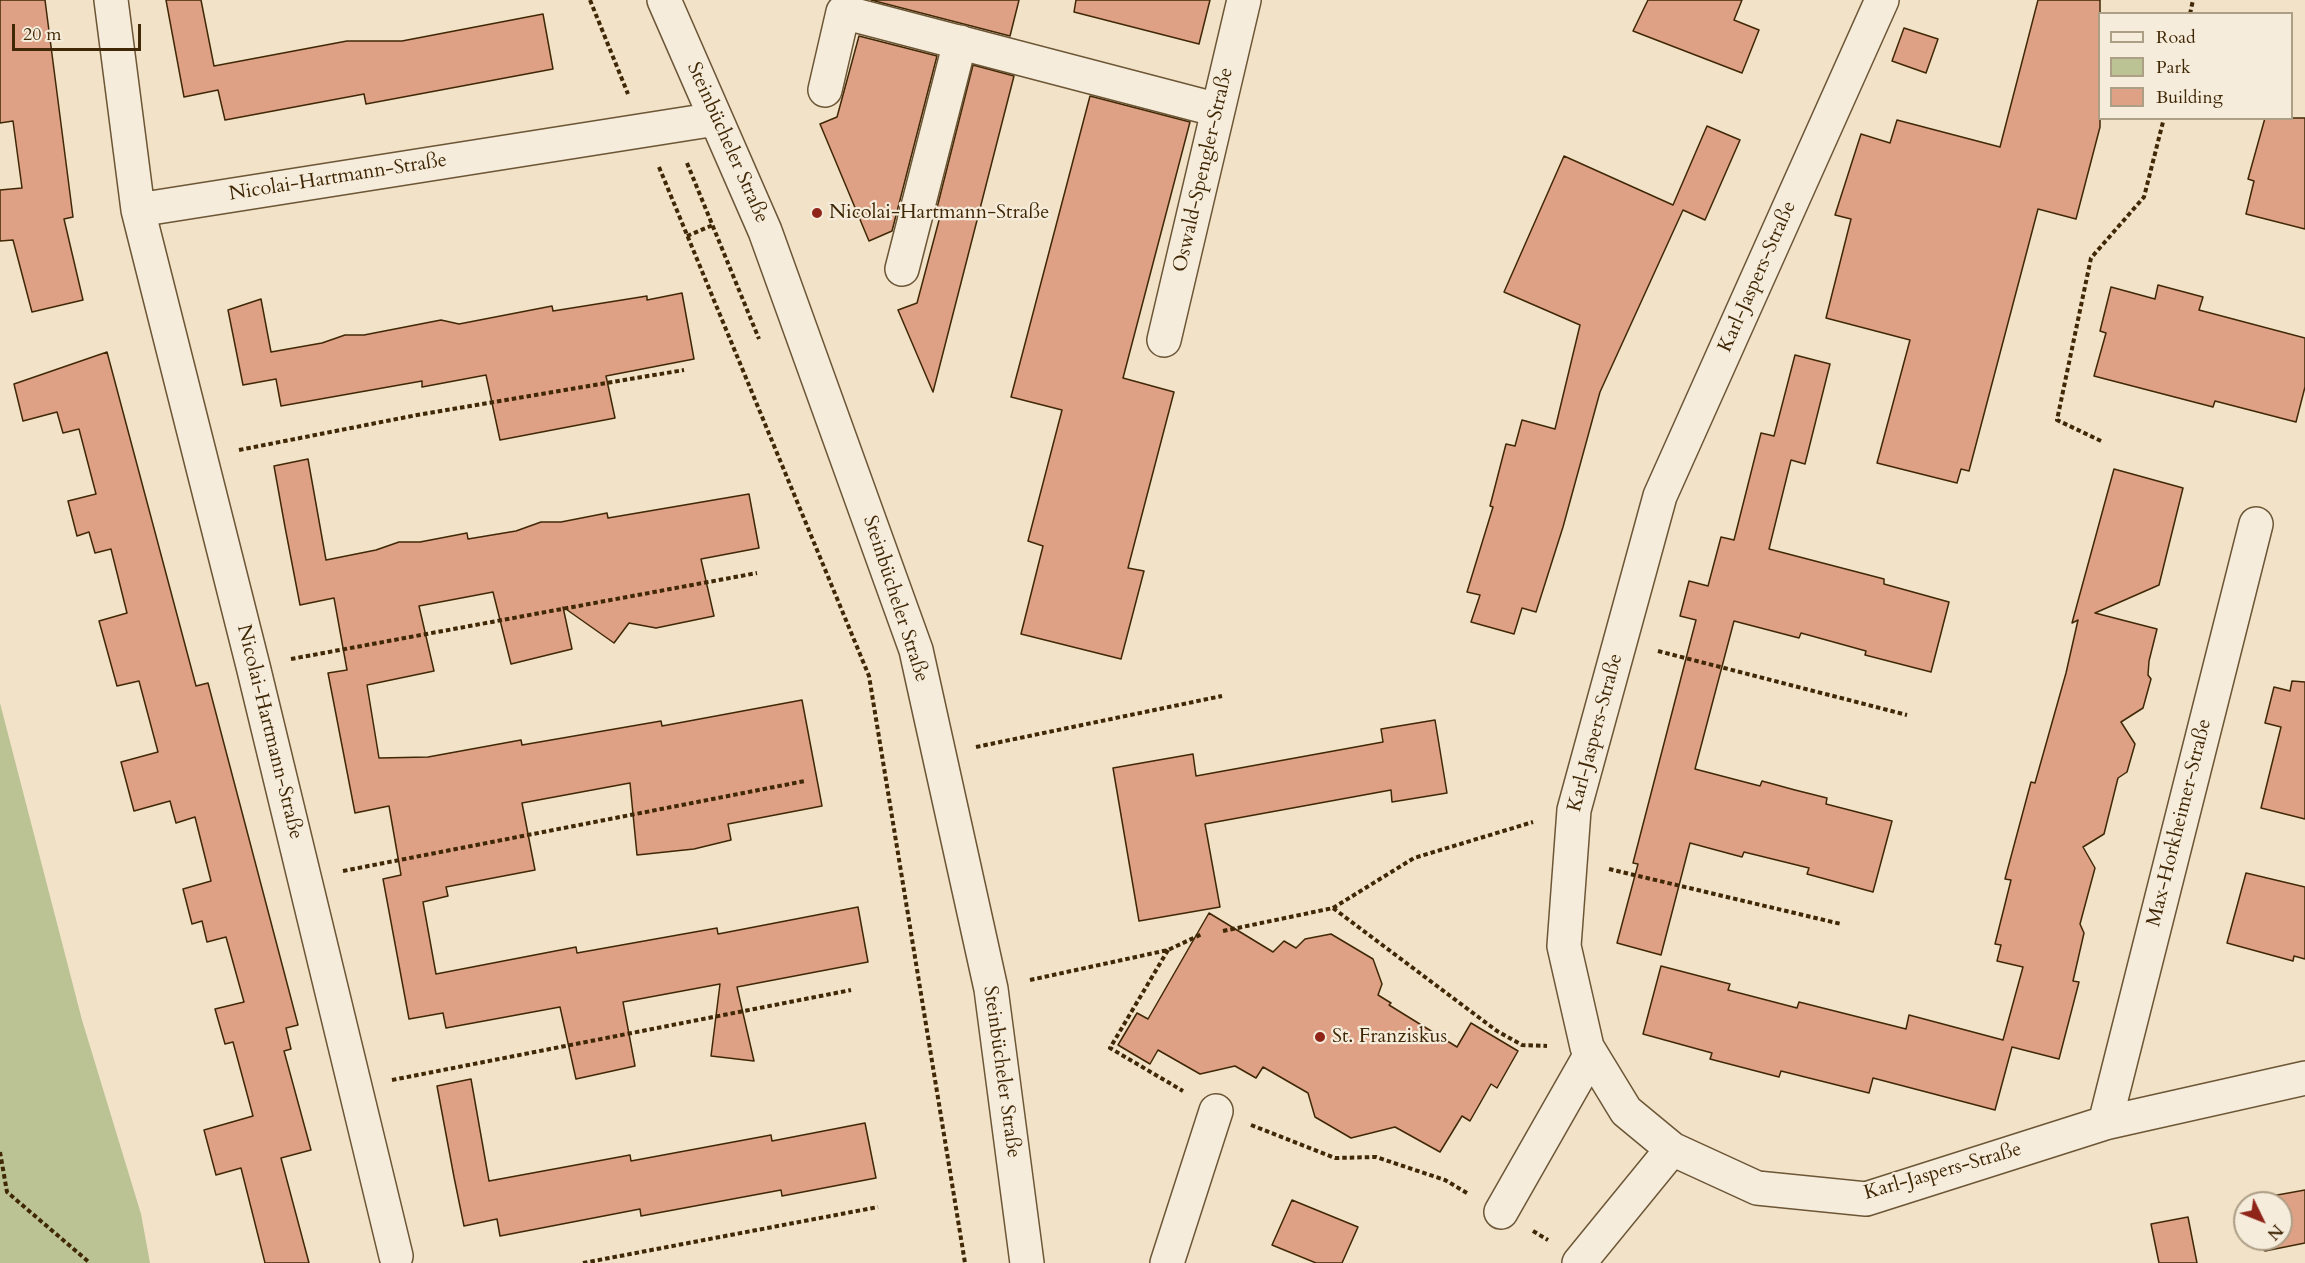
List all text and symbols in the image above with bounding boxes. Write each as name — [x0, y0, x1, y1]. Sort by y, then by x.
scale bar — [15, 12, 144, 50]
legend — [2098, 12, 2293, 120]
text: 20 m — [23, 22, 62, 47]
text: Road — [2156, 25, 2196, 50]
text: Park — [2156, 55, 2191, 80]
street label: Steinbücheler Straße — [681, 59, 773, 227]
street label: Oswald-Spengler-Straße — [1169, 65, 1239, 275]
text: Building — [2156, 85, 2223, 110]
street label: Nicolai-Hartmann-Straße — [227, 149, 449, 207]
street label: Karl-Jaspers-Straße — [1714, 198, 1802, 356]
place label: Nicolai-Hartmann-Straße — [829, 201, 1049, 225]
marker: Nicolai-Hartmann-Straße — [810, 206, 824, 220]
street label: Steinbücheler Straße — [857, 513, 933, 685]
street label: Nicolai-Hartmann-Straße — [231, 622, 307, 842]
street label: Karl-Jaspers-Straße — [1563, 651, 1629, 815]
street label: Max-Horkheimer-Straße — [2143, 717, 2217, 929]
street label: Steinbücheler Straße — [977, 984, 1025, 1160]
place label: St. Franziskus — [1332, 1025, 1447, 1049]
marker: St. Franziskus — [1313, 1030, 1327, 1044]
street label: Karl-Jaspers-Straße — [1861, 1138, 2025, 1206]
north arrow — [2233, 1191, 2293, 1251]
text: N — [2262, 1219, 2287, 1244]

